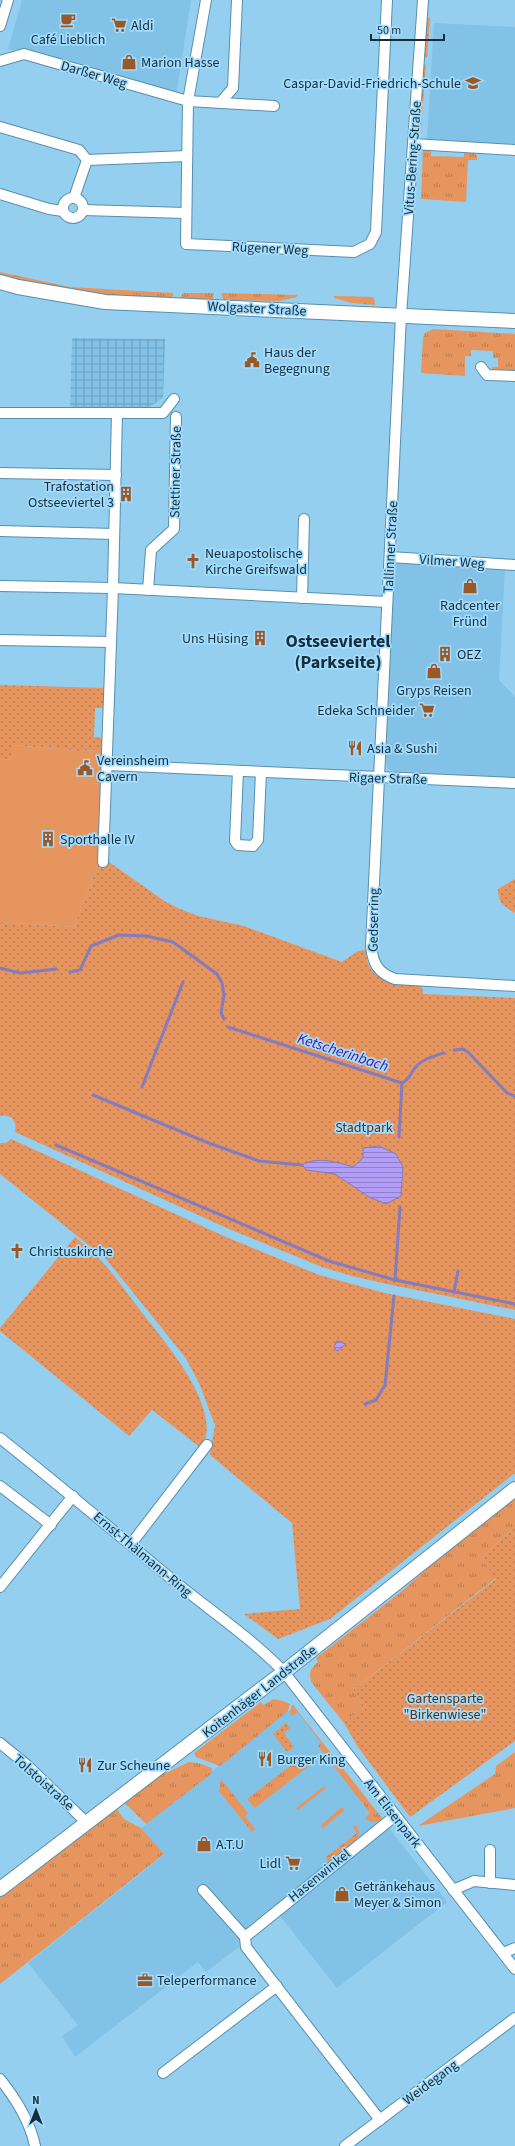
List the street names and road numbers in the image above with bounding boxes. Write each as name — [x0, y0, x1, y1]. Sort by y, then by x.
street label: Darßer Weg — [58, 56, 129, 94]
street label: Vitus-Bering-Straße — [399, 100, 427, 216]
street label: Rügener Weg — [231, 237, 309, 261]
street label: Wolgaster Straße — [207, 296, 307, 322]
street label: Stettiner Straße — [165, 426, 187, 518]
street label: Tallinner Straße — [379, 500, 403, 594]
street label: Vilmer Weg — [419, 550, 485, 574]
street label: Rigaer Straße — [348, 768, 428, 790]
street label: Gedserring — [363, 888, 385, 952]
street label: Ernst-Thälmann-Ring — [89, 1507, 196, 1602]
street label: Koitenhäger Landstraße — [198, 1641, 321, 1743]
street label: Tolstoistraße — [8, 1750, 78, 1816]
street label: Am Elisenpark — [359, 1775, 426, 1853]
street label: Hasenwinkel — [284, 1844, 355, 1907]
street label: Weidegang — [399, 2055, 462, 2110]

